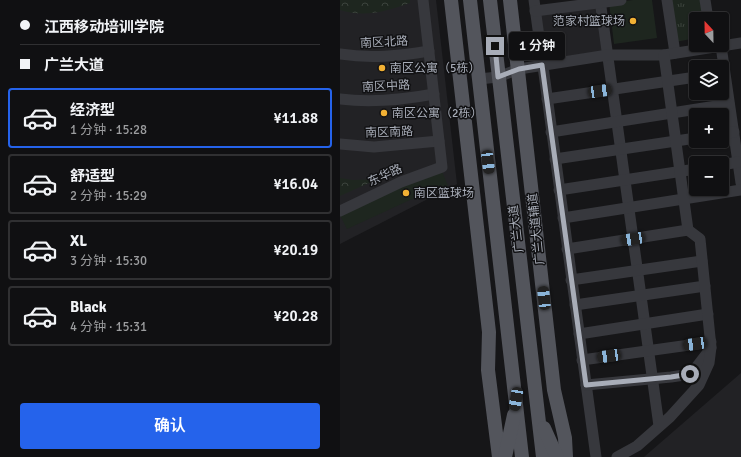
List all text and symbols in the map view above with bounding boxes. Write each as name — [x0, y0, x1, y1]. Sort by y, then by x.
north arrow — [689, 12, 729, 52]
map controls — [689, 12, 729, 196]
place label: 范家村篮球场 — [553, 14, 625, 29]
marker: 范家村篮球场 — [628, 16, 638, 26]
text: 江西移动培训学院 — [44, 18, 164, 36]
callout: 1 分钟 — [509, 32, 565, 60]
street label: 南区北路 — [360, 34, 408, 51]
route end — [486, 37, 504, 55]
text: 1 分钟 — [519, 38, 555, 54]
text: 广兰大道 — [44, 56, 104, 74]
button: layers — [689, 60, 729, 100]
place label: 南区公寓（5栋） — [390, 61, 480, 76]
marker: 南区公寓（5栋） — [377, 63, 387, 73]
street label: 南区中路 — [362, 78, 410, 95]
car — [587, 83, 613, 99]
icon: car — [22, 100, 58, 136]
text: 经济型 — [70, 101, 115, 119]
place label: 南区公寓（2栋） — [392, 106, 482, 121]
marker: 南区公寓（2栋） — [379, 108, 389, 118]
button: + — [689, 108, 729, 148]
text: ¥11.88 — [273, 109, 318, 127]
text: 1 分钟 · 15:28 — [70, 122, 147, 138]
street label: 南区南路 — [365, 124, 413, 141]
car — [481, 149, 495, 175]
button: − — [689, 156, 729, 196]
street label: 东华路 — [366, 161, 405, 190]
icon: car — [22, 166, 58, 202]
text: 舒适型 — [70, 167, 115, 185]
text: ¥16.04 — [273, 175, 318, 193]
place label: 南区篮球场 — [414, 186, 474, 201]
text: 2 分钟 · 15:29 — [70, 188, 147, 204]
marker: 南区篮球场 — [401, 188, 411, 198]
street label: 广兰大道辅道 — [525, 192, 548, 266]
street label: 广兰大道 — [506, 204, 527, 254]
car — [620, 231, 646, 247]
icon: car — [22, 232, 58, 268]
text: XL — [70, 232, 87, 250]
text: ¥20.19 — [273, 241, 318, 259]
text: 3 分钟 · 15:30 — [70, 253, 147, 269]
car — [537, 285, 551, 311]
icon: car — [22, 298, 58, 334]
text: Black — [70, 298, 107, 316]
text: ¥20.28 — [273, 307, 318, 325]
text: 4 分钟 · 15:31 — [70, 319, 147, 335]
car — [682, 336, 708, 352]
car — [596, 348, 622, 364]
route start — [681, 365, 699, 383]
car — [508, 386, 524, 412]
button: 确认 — [20, 403, 320, 449]

